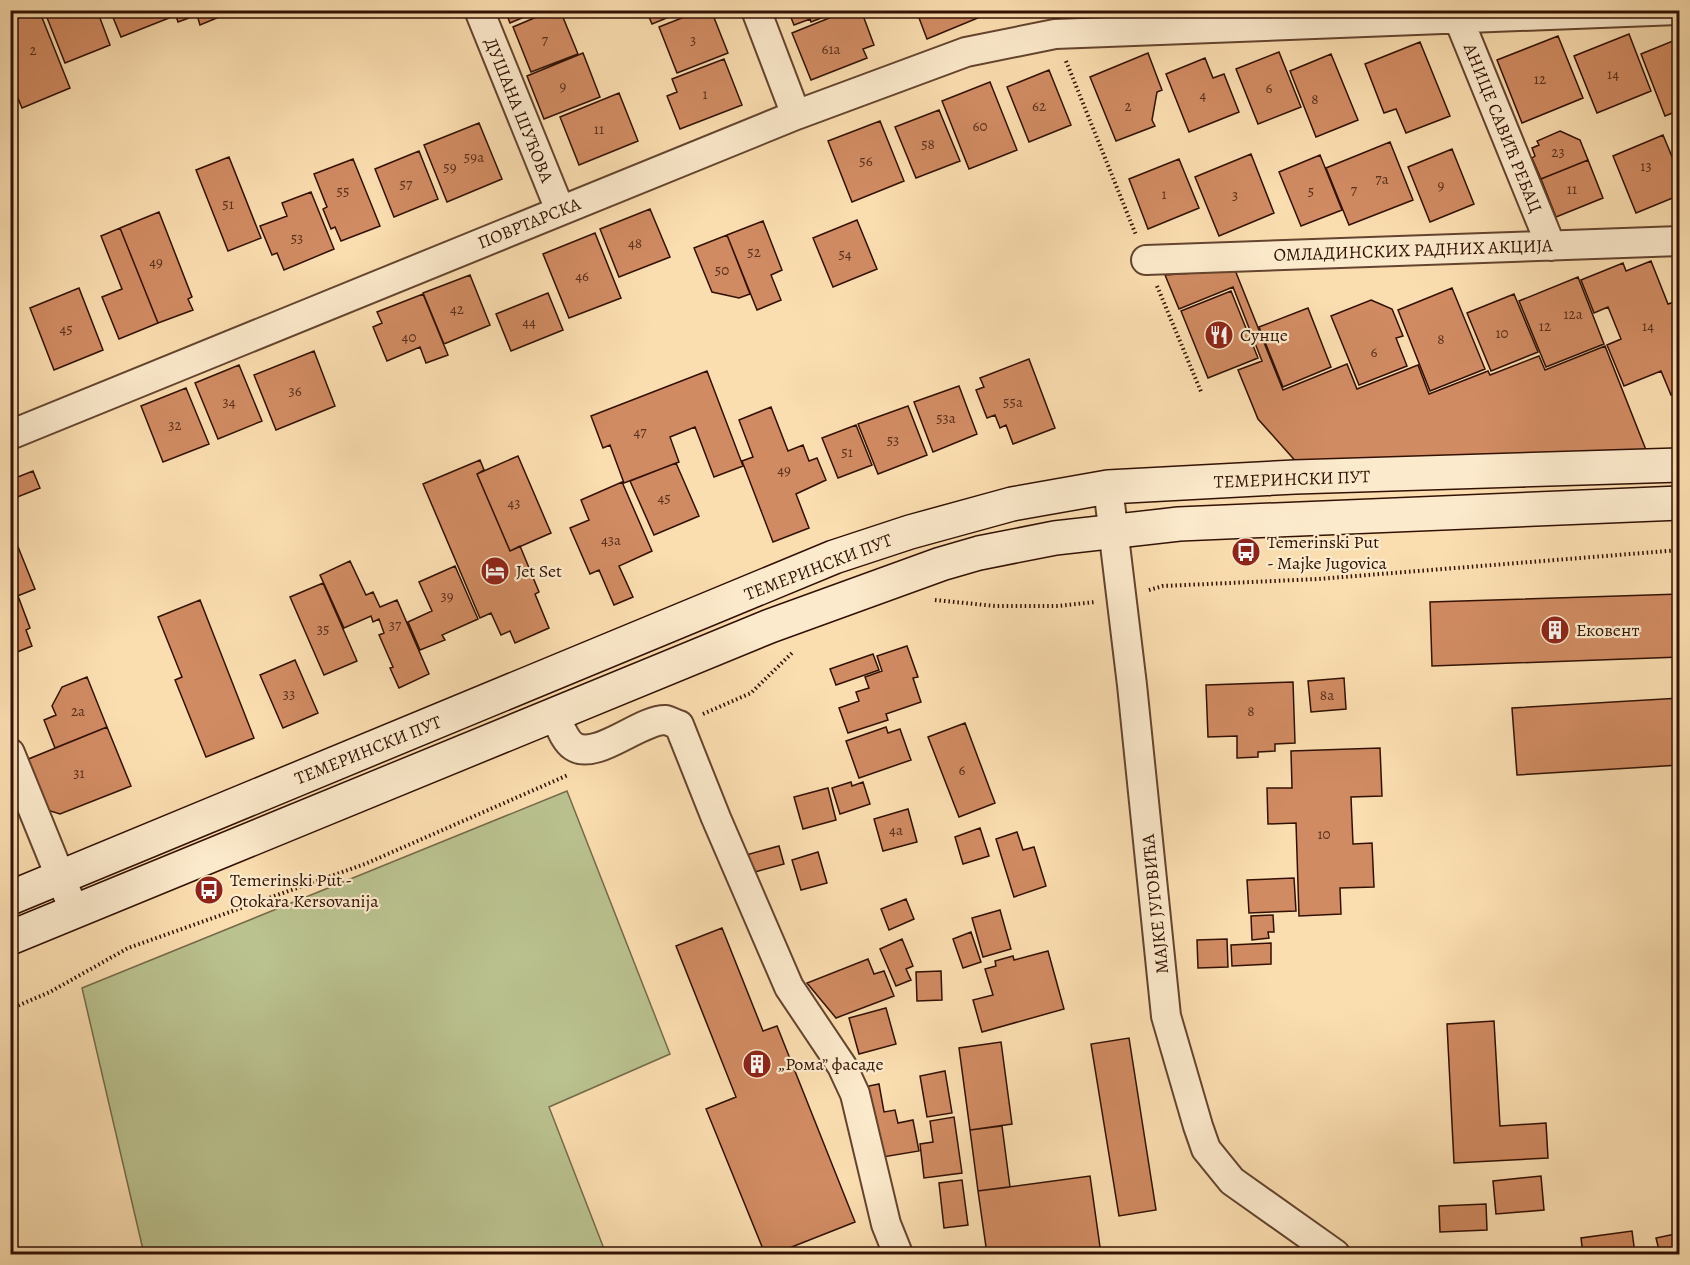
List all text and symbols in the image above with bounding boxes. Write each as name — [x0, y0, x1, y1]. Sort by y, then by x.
house number: 7 — [542, 30, 549, 50]
house number: 3 — [690, 30, 696, 50]
street label: ДУШАНА ШУЋОВА — [479, 34, 559, 186]
house number: 61a — [821, 39, 841, 59]
street label: АНИЦЕ САВИЋ РЕБАЦ — [1458, 39, 1548, 216]
house number: 2 — [29, 40, 37, 60]
house number: 14 — [1607, 64, 1619, 84]
house number: 12 — [1534, 69, 1546, 89]
house number: 9 — [560, 76, 567, 96]
house number: 6 — [1266, 78, 1273, 98]
house number: 1 — [702, 84, 708, 104]
house number: 4 — [1200, 85, 1207, 105]
house number: 8 — [1311, 89, 1319, 109]
house number: 62 — [1032, 96, 1046, 116]
house number: 2 — [1124, 96, 1132, 116]
house number: 60 — [973, 116, 987, 136]
house number: 11 — [594, 119, 604, 139]
house number: 58 — [921, 134, 935, 154]
house number: 23 — [1551, 142, 1565, 162]
house number: 59a — [464, 147, 484, 167]
house number: 56 — [859, 151, 873, 171]
house number: 13 — [1640, 156, 1652, 176]
house number: 59 — [443, 157, 457, 177]
house number: 7a — [1375, 169, 1389, 189]
house number: 57 — [400, 174, 413, 194]
house number: 9 — [1438, 175, 1445, 195]
house number: 11 — [1567, 179, 1577, 199]
house number: 7 — [1351, 180, 1358, 200]
house number: 55 — [337, 181, 349, 201]
house number: 5 — [1308, 181, 1314, 201]
house number: 1 — [1161, 184, 1167, 204]
house number: 3 — [1232, 185, 1238, 205]
street label: ПОВРТАРСКА — [474, 191, 584, 254]
house number: 51 — [222, 194, 234, 214]
house number: 53 — [291, 228, 303, 248]
house number: 48 — [628, 233, 642, 253]
street label: ОМЛАДИНСКИХ РАДНИХ АКЦИЈА — [1273, 233, 1553, 267]
house number: 52 — [747, 242, 761, 262]
house number: 54 — [838, 244, 852, 264]
house number: 49 — [149, 252, 163, 272]
house number: 50 — [715, 260, 729, 280]
house number: 46 — [575, 266, 589, 286]
house number: 42 — [450, 299, 464, 319]
house number: 12a — [1563, 304, 1583, 324]
house number: 44 — [522, 312, 536, 332]
house number: 12 — [1539, 316, 1551, 336]
house number: 14 — [1642, 316, 1654, 336]
house number: 45 — [59, 319, 73, 339]
restaurant icon: Сунце — [1203, 319, 1235, 351]
place label: Сунце — [1240, 323, 1288, 347]
house number: 10 — [1495, 323, 1509, 343]
house number: 40 — [402, 327, 416, 347]
house number: 8 — [1437, 329, 1445, 349]
house number: 6 — [1371, 342, 1378, 362]
house number: 36 — [288, 381, 302, 401]
house number: 34 — [222, 392, 236, 412]
house number: 55a — [1003, 392, 1023, 412]
house number: 53a — [936, 408, 956, 428]
house number: 32 — [168, 415, 182, 435]
house number: 47 — [633, 422, 647, 442]
house number: 53 — [887, 430, 899, 450]
house number: 51 — [841, 442, 853, 462]
house number: 49 — [777, 460, 791, 480]
street label: ТЕМЕРИНСКИ ПУТ — [1213, 464, 1371, 494]
house number: 45 — [657, 488, 671, 508]
house number: 43 — [507, 493, 521, 513]
street label: ТЕМЕРИНСКИ ПУТ — [741, 528, 895, 606]
house number: 43a — [601, 530, 621, 550]
place label: Temerinski Put - Majke Jugovica — [1267, 530, 1388, 575]
bus stop icon: Temerinski Put - Majke Jugovica — [1230, 536, 1262, 568]
hotel icon: Jet Set — [479, 555, 511, 587]
place label: Jet Set — [516, 559, 562, 583]
house number: 39 — [440, 586, 454, 606]
building icon: Ековент — [1539, 614, 1571, 646]
house number: 37 — [389, 615, 402, 635]
place label: Ековент — [1576, 618, 1639, 642]
house number: 35 — [317, 619, 329, 639]
house number: 33 — [283, 684, 295, 704]
house number: 8a — [1320, 685, 1334, 705]
house number: 2a — [71, 701, 85, 721]
house number: 8 — [1247, 701, 1255, 721]
street label: ТЕМЕРИНСКИ ПУТ — [291, 710, 445, 790]
house number: 6 — [959, 760, 966, 780]
house number: 31 — [73, 763, 85, 783]
house number: 4a — [889, 820, 903, 840]
house number: 10 — [1317, 824, 1331, 844]
street label: МАЈКЕ ЈУГОВИЋА — [1136, 832, 1174, 975]
place label: Temerinski Put - Otokara Kersovanija — [230, 868, 379, 913]
bus stop icon: Temerinski Put - Otokara Kersovanija — [193, 874, 225, 906]
building icon: „Рома” фасаде — [741, 1048, 773, 1080]
place label: „Рома” фасаде — [778, 1052, 884, 1076]

